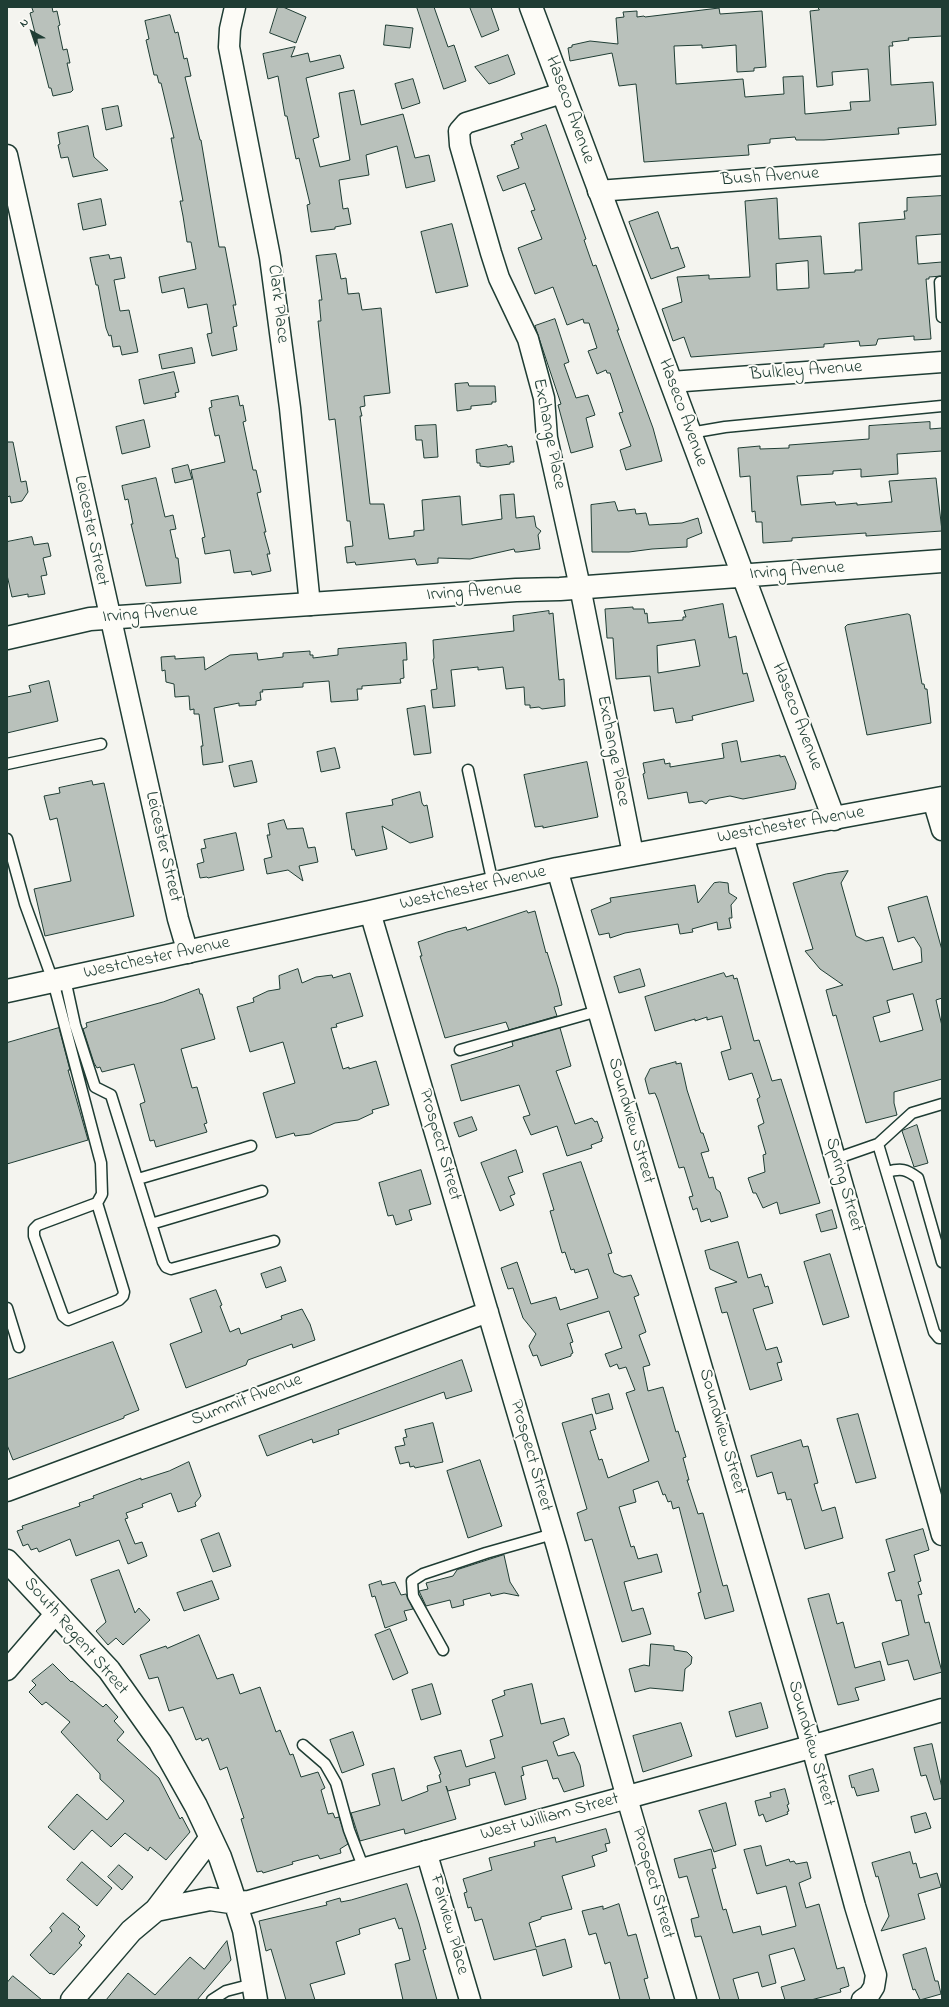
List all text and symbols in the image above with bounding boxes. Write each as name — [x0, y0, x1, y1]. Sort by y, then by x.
north arrow — [12, 12, 52, 52]
text: N — [16, 14, 32, 31]
street label: Haseco Avenue — [540, 53, 598, 167]
street label: Bush Avenue — [720, 164, 820, 192]
street label: Clark Place — [261, 264, 293, 344]
street label: Haseco Avenue — [653, 356, 711, 470]
street label: Bulkley Avenue — [749, 357, 863, 387]
street label: Exchange Place — [527, 377, 569, 491]
street label: Leicester Street — [68, 474, 112, 588]
street label: Irving Avenue — [749, 558, 845, 586]
street label: Irving Avenue — [426, 579, 522, 607]
street label: Irving Avenue — [102, 601, 198, 629]
street label: Haseco Avenue — [766, 660, 826, 774]
street label: Exchange Place — [591, 694, 633, 808]
street label: Leicester Street — [139, 790, 185, 904]
street label: Westchester Avenue — [716, 802, 866, 850]
street label: Westchester Avenue — [398, 862, 548, 916]
street label: Westchester Avenue — [82, 933, 232, 985]
street label: Soundview Street — [602, 1056, 658, 1186]
street label: Prospect Street — [413, 1087, 465, 1203]
street label: Spring Street — [819, 1135, 867, 1235]
street label: Soundview Street — [693, 1367, 749, 1497]
street label: Summit Avenue — [188, 1370, 306, 1432]
street label: Prospect Street — [504, 1398, 556, 1514]
street label: South Regent Street — [18, 1574, 132, 1700]
street label: Soundview Street — [782, 1679, 838, 1809]
street label: West William Street — [478, 1789, 622, 1847]
street label: Prospect Street — [626, 1825, 678, 1941]
street label: Fairview Place — [423, 1873, 473, 1977]

